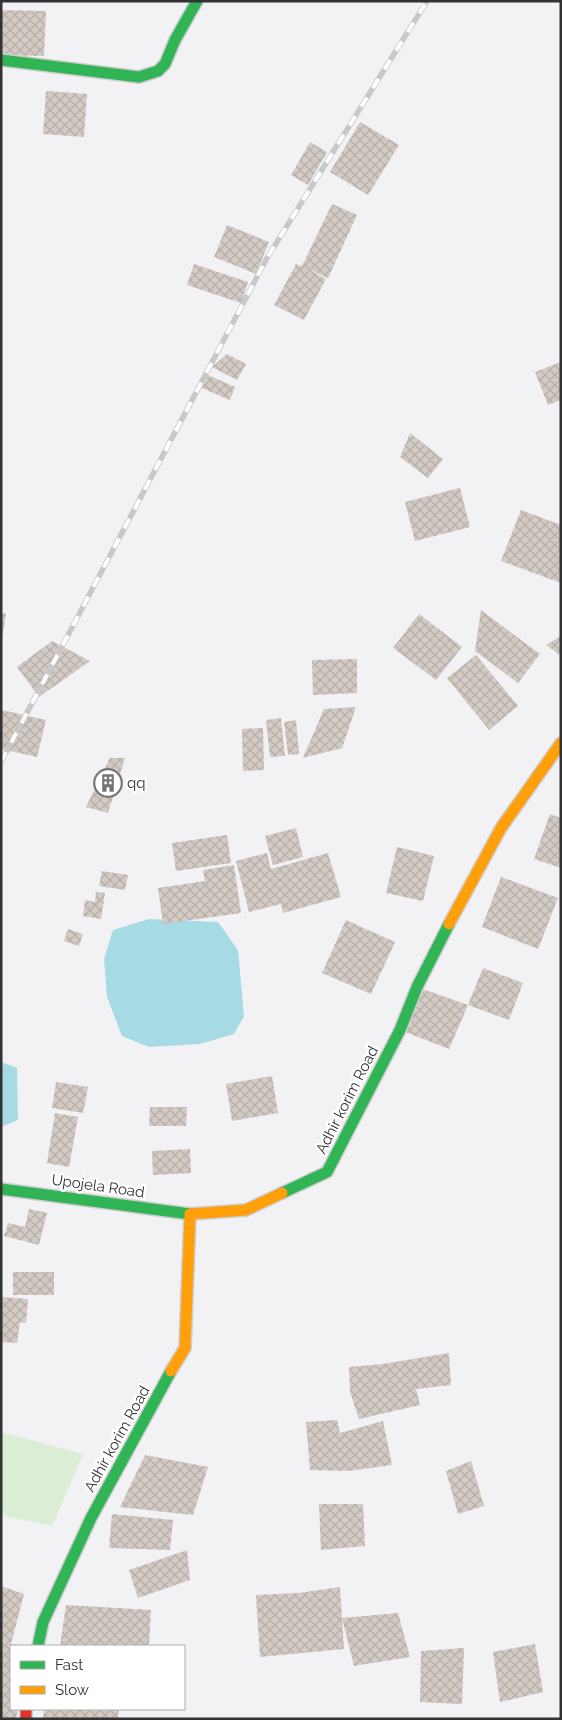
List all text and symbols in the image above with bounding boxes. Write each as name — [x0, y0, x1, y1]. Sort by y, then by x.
building icon: qq — [93, 768, 123, 798]
place label: qq — [127, 774, 146, 792]
street label: Adhir korim Road — [312, 1043, 382, 1157]
street label: Upojela Road — [50, 1171, 146, 1201]
street label: Adhir korim Road — [80, 1383, 154, 1495]
legend — [10, 1645, 185, 1710]
text: Fast — [55, 1656, 83, 1674]
text: Slow — [55, 1681, 89, 1699]

